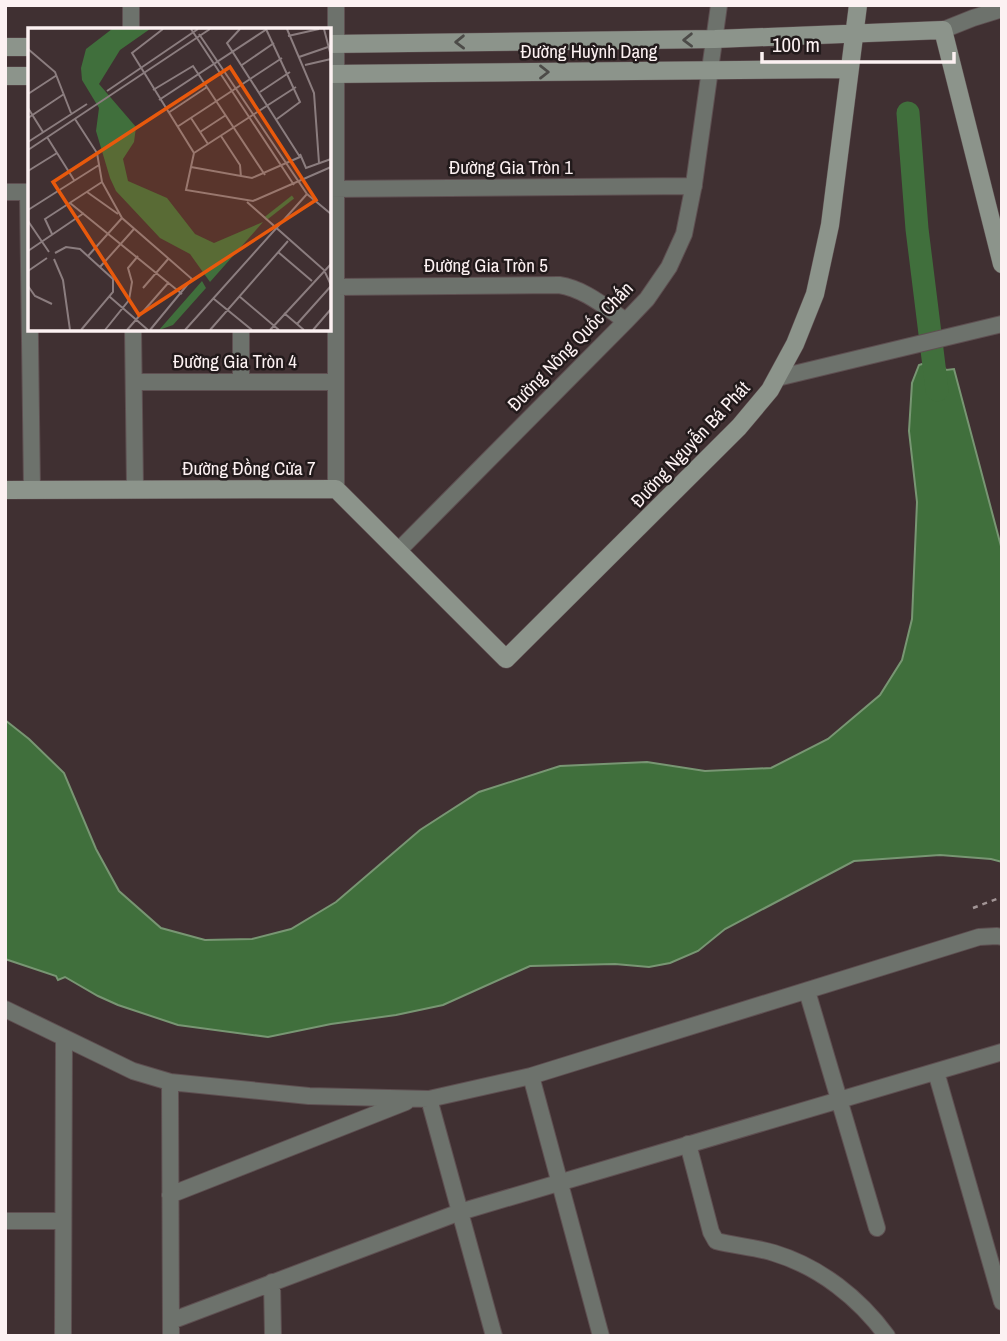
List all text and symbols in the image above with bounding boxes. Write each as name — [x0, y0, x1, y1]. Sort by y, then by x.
scale bar — [762, 21, 954, 65]
inset map — [28, 28, 331, 331]
text: 100 m — [772, 30, 820, 59]
one-way arrow — [682, 32, 692, 48]
one-way arrow — [454, 34, 465, 50]
street label: Đường Huỳnh Dạng — [521, 38, 658, 64]
one-way arrow — [539, 64, 550, 80]
street label: Đường Gia Tròn 1 — [449, 154, 573, 180]
street label: Đường Gia Tròn 5 — [424, 252, 548, 278]
street label: Đường Nông Quốc Chấn — [501, 276, 639, 416]
street label: Đường Gia Tròn 4 — [173, 348, 297, 374]
street label: Đường Nguyễn Bá Phát — [625, 375, 756, 513]
street label: Đường Đồng Cửa 7 — [182, 455, 316, 481]

